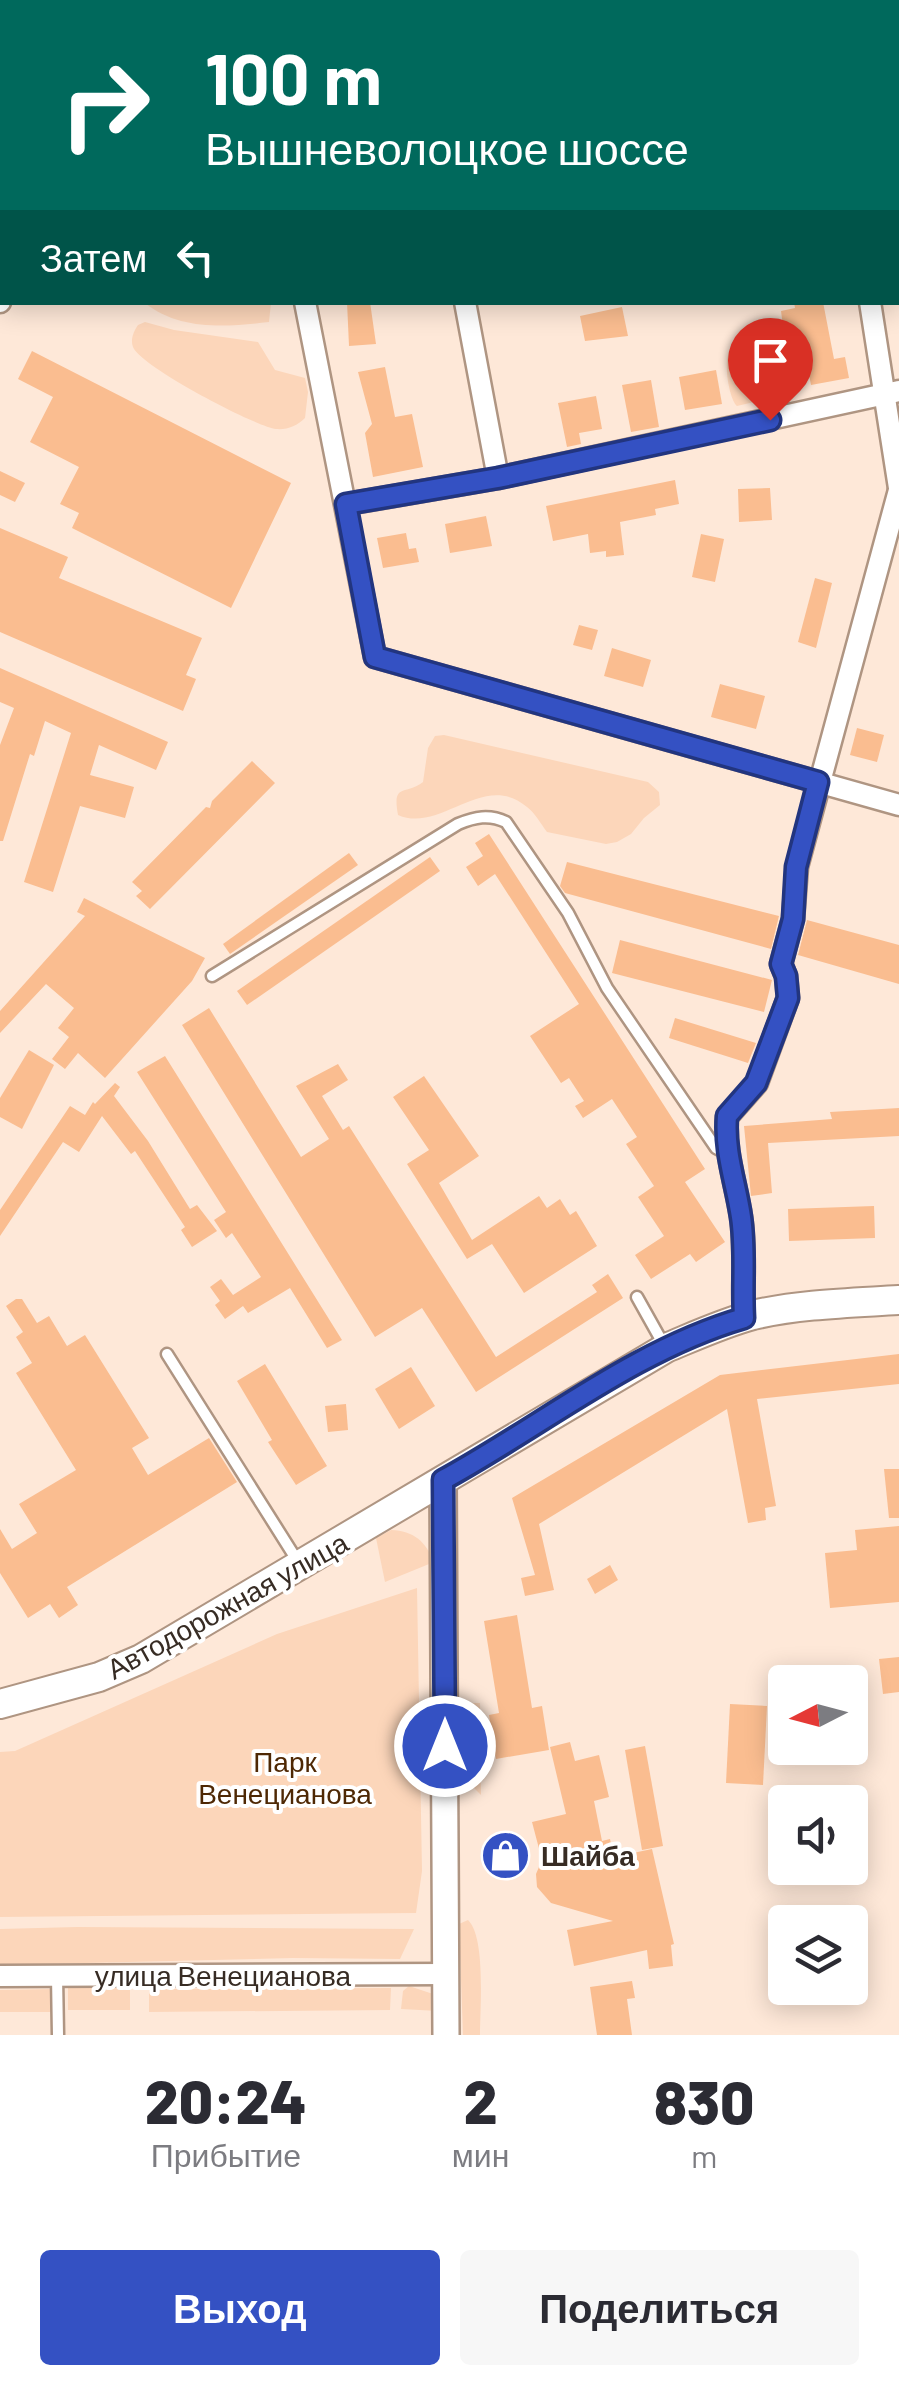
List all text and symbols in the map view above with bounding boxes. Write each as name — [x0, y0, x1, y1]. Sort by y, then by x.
text: 100 m — [205, 35, 382, 119]
icon: right — [40, 40, 170, 170]
text: Вышневолоцкое шоссе — [205, 120, 689, 174]
icon: left — [168, 230, 223, 285]
text: Затем — [40, 234, 148, 280]
pin — [728, 318, 813, 421]
icon: arrive — [743, 333, 798, 388]
street label: Автодорожная улица — [100, 1524, 354, 1685]
north arrow — [768, 1665, 868, 1765]
map controls — [768, 1665, 868, 2005]
position arrow — [393, 1694, 497, 1798]
park label: Парк Венецианова — [198, 1744, 372, 1810]
button: sound — [768, 1785, 868, 1885]
shop icon: Шайба — [480, 1829, 532, 1881]
place label: Шайба — [541, 1838, 635, 1872]
button: layers — [768, 1905, 868, 2005]
street label: улица Венецианова — [95, 1958, 352, 1992]
text: 20:24 — [145, 2064, 307, 2136]
text: 2 — [464, 2064, 498, 2136]
text: 830 — [654, 2065, 754, 2137]
text: Прибытие — [151, 2135, 301, 2173]
text: мин — [452, 2135, 509, 2173]
text: m — [691, 2136, 717, 2174]
button: Выход — [40, 2250, 440, 2365]
button: Поделиться — [460, 2250, 859, 2365]

